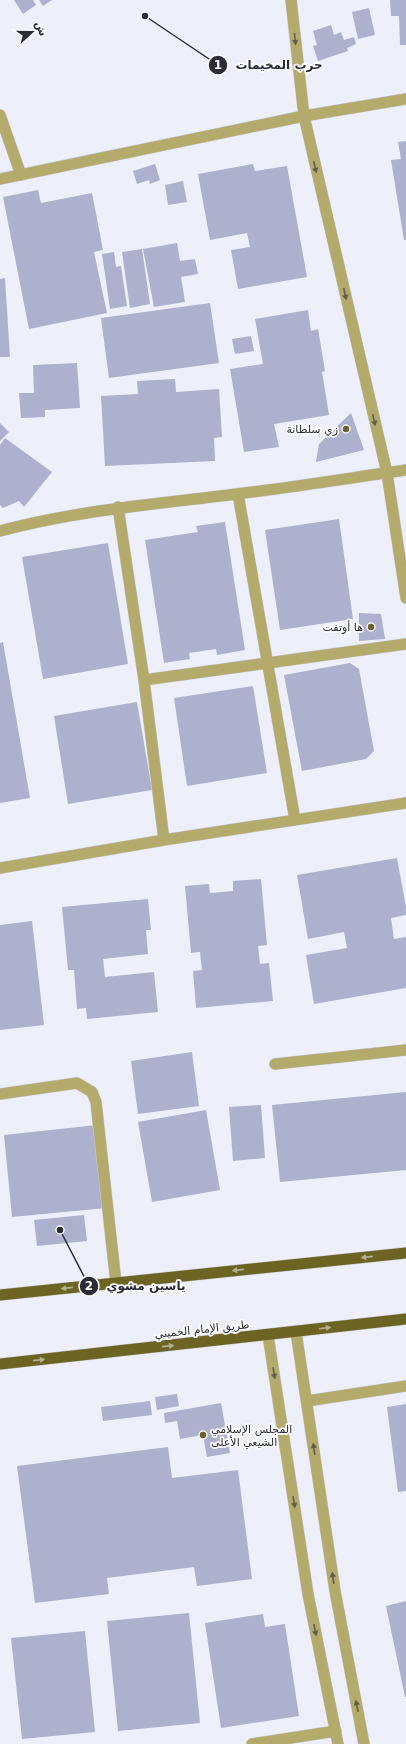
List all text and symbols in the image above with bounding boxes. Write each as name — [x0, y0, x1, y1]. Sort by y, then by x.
north arrow — [12, 12, 52, 52]
text: ش — [32, 19, 50, 38]
one-way arrow — [291, 33, 298, 45]
callout: حرب المخيمات — [208, 53, 331, 77]
text: 1 — [214, 58, 222, 72]
text: حرب المخيمات — [235, 58, 323, 72]
one-way arrow — [313, 161, 319, 173]
one-way arrow — [342, 288, 348, 300]
one-way arrow — [372, 414, 378, 426]
place label: زي سلطانة — [286, 423, 338, 436]
marker: زي سلطانة — [341, 424, 351, 434]
place label: ها أوتفت — [323, 620, 363, 634]
marker: ها أوتفت — [366, 622, 376, 632]
one-way arrow — [361, 1253, 373, 1260]
one-way arrow — [232, 1267, 244, 1274]
callout: ياسين مشوي — [79, 1274, 193, 1298]
text: 2 — [85, 1279, 93, 1293]
text: ياسين مشوي — [107, 1279, 185, 1294]
one-way arrow — [61, 1285, 73, 1291]
street label: طريق الإمام الخميني — [154, 1318, 250, 1342]
one-way arrow — [319, 1325, 331, 1332]
one-way arrow — [162, 1342, 174, 1349]
one-way arrow — [33, 1356, 45, 1363]
one-way arrow — [271, 1367, 277, 1379]
place label: المجلس الإسلامي الشيعي الأعلى — [211, 1423, 292, 1449]
marker: المجلس الإسلامي الشيعي الأعلى — [198, 1430, 208, 1440]
one-way arrow — [311, 1443, 317, 1455]
one-way arrow — [291, 1496, 297, 1508]
one-way arrow — [330, 1572, 336, 1584]
one-way arrow — [313, 1624, 319, 1636]
one-way arrow — [354, 1700, 360, 1712]

